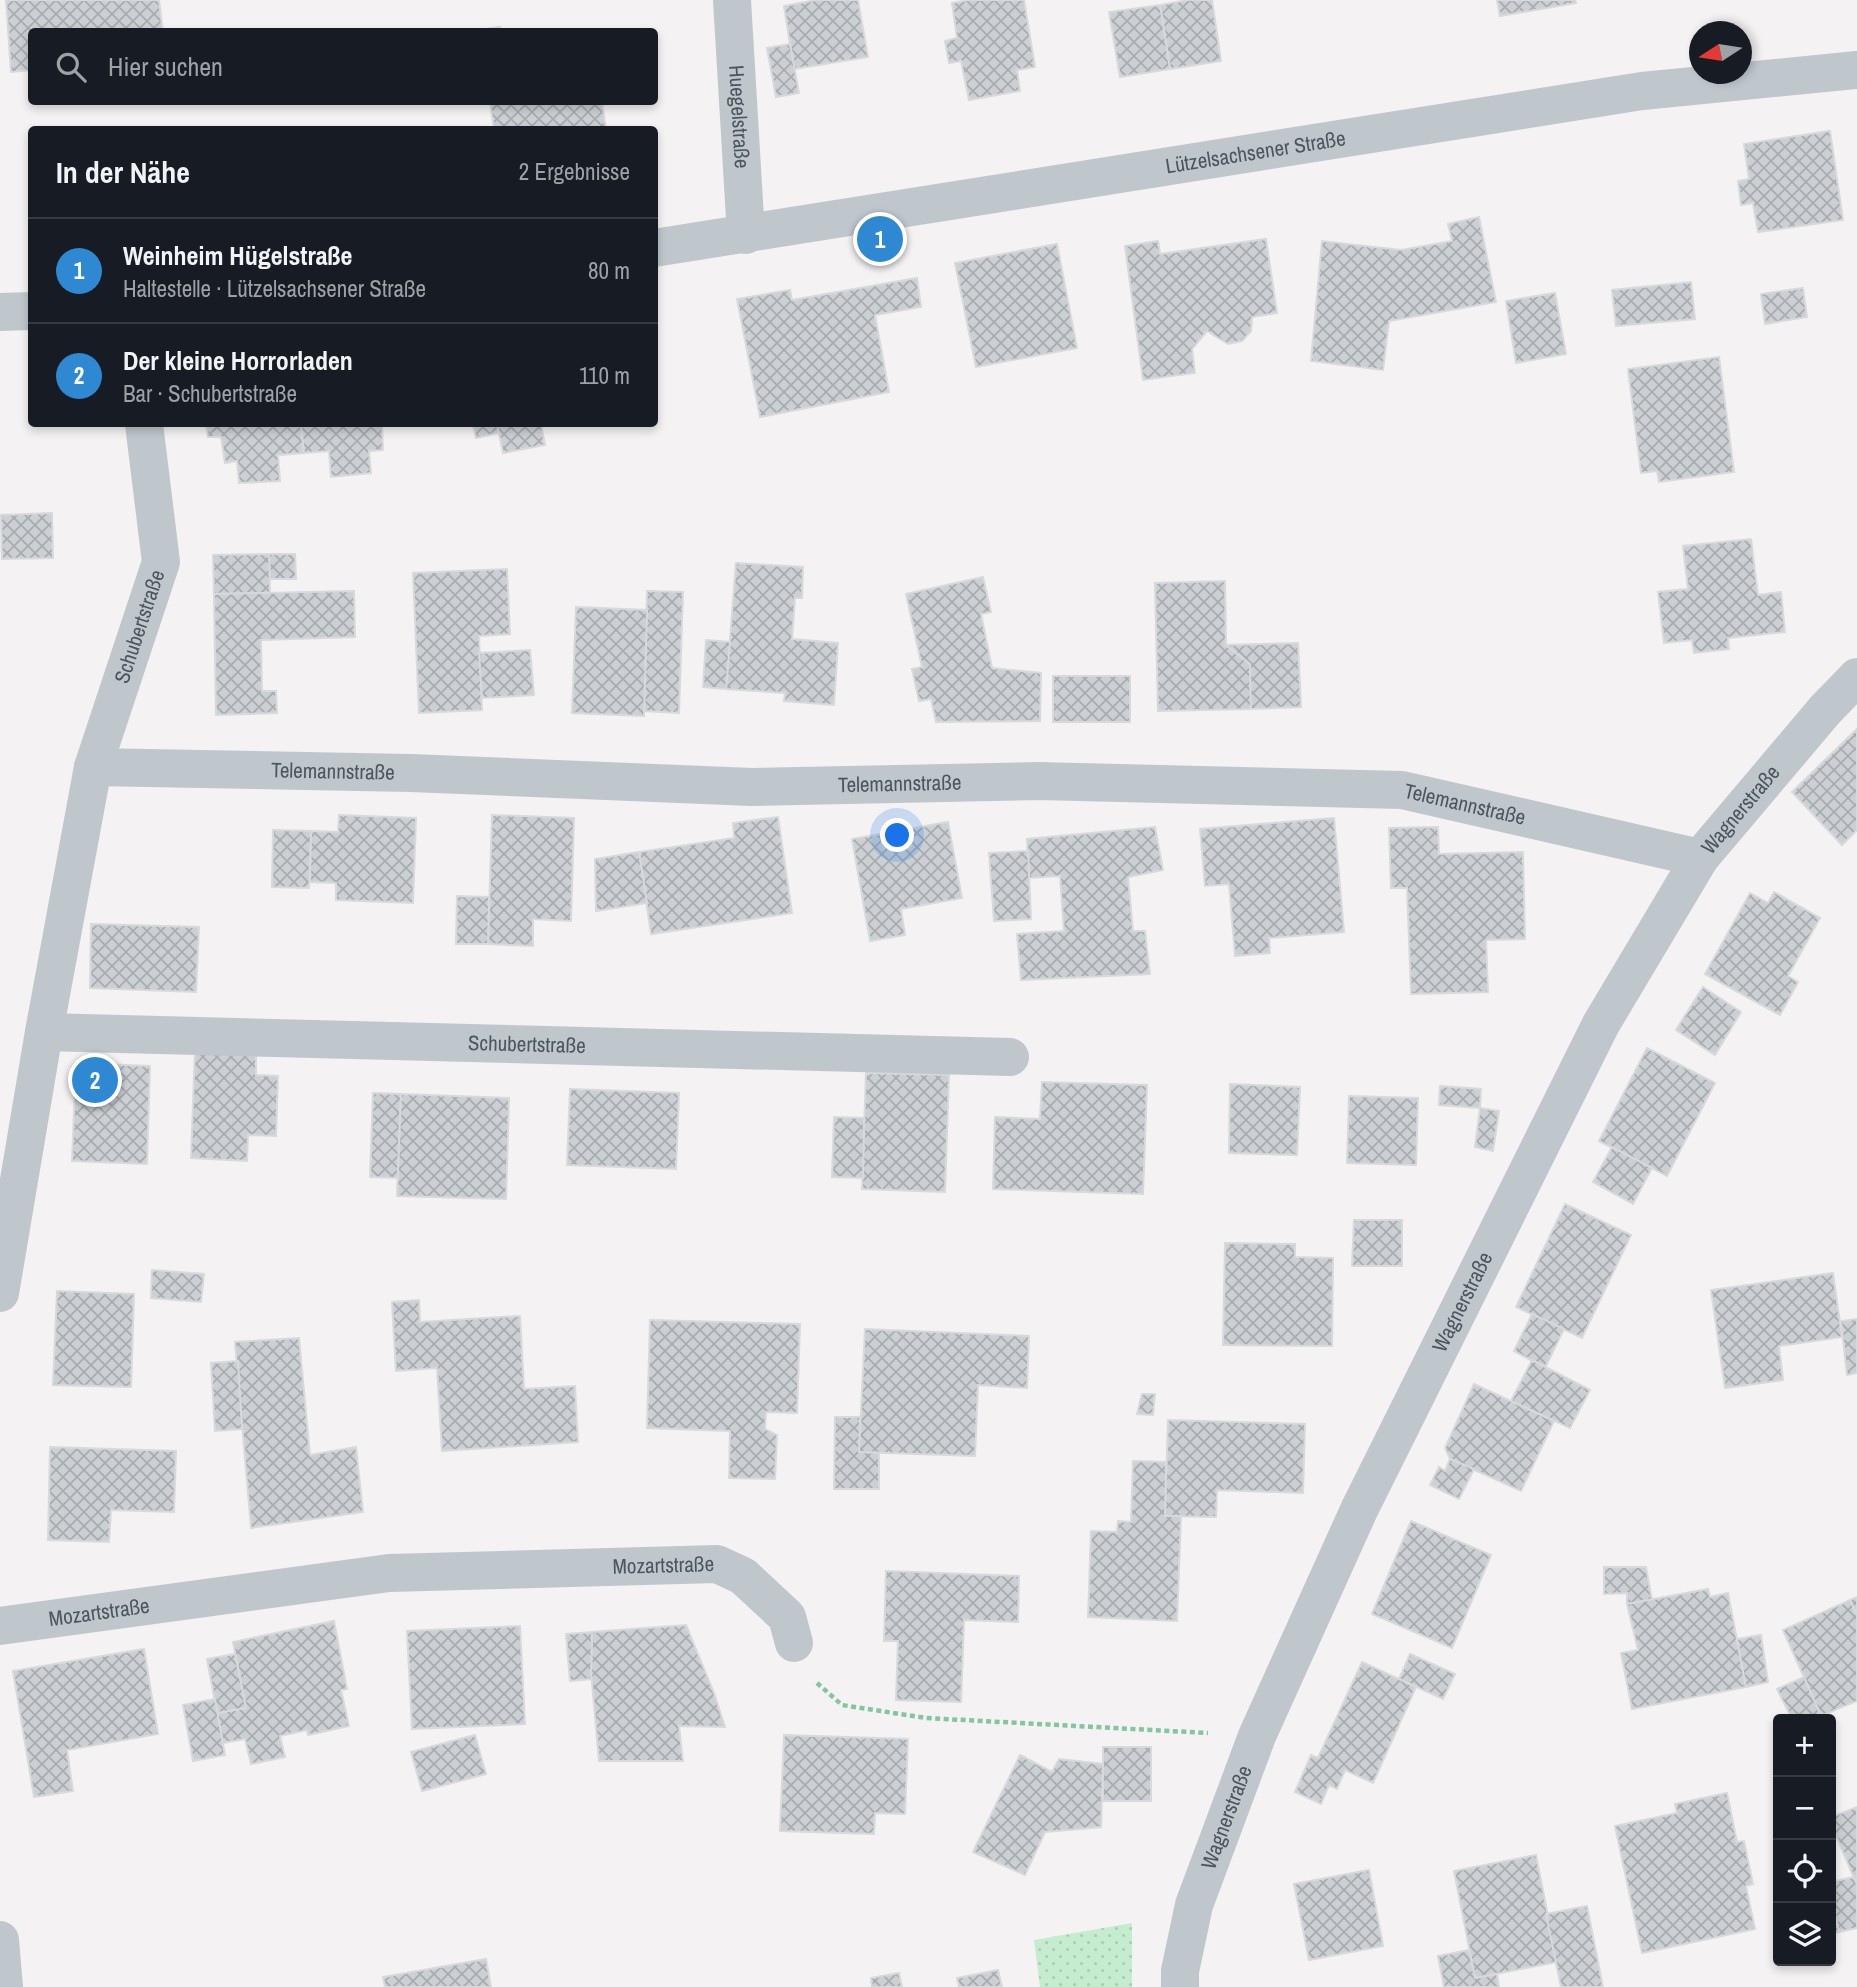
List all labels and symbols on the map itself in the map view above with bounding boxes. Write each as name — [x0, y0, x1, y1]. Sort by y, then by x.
north arrow — [1689, 21, 1752, 84]
street label: Huegelstraße — [722, 64, 757, 169]
street label: Lützelsachsener Straße — [1163, 123, 1348, 181]
pin: 1 — [857, 213, 903, 265]
street label: Schubertstraße — [107, 566, 171, 687]
street label: Telemannstraße — [271, 755, 395, 787]
street label: Wagnerstraße — [1694, 759, 1786, 860]
street label: Telemannstraße — [838, 768, 962, 799]
street label: Telemannstraße — [1402, 776, 1528, 832]
your location — [880, 818, 914, 852]
street label: Schubertstraße — [468, 1028, 586, 1060]
pin: 2 — [72, 1054, 118, 1106]
street label: Wagnerstraße — [1425, 1247, 1499, 1357]
street label: Mozartstraße — [612, 1549, 714, 1581]
street label: Mozartstraße — [47, 1591, 151, 1633]
street label: Wagnerstraße — [1194, 1761, 1259, 1873]

